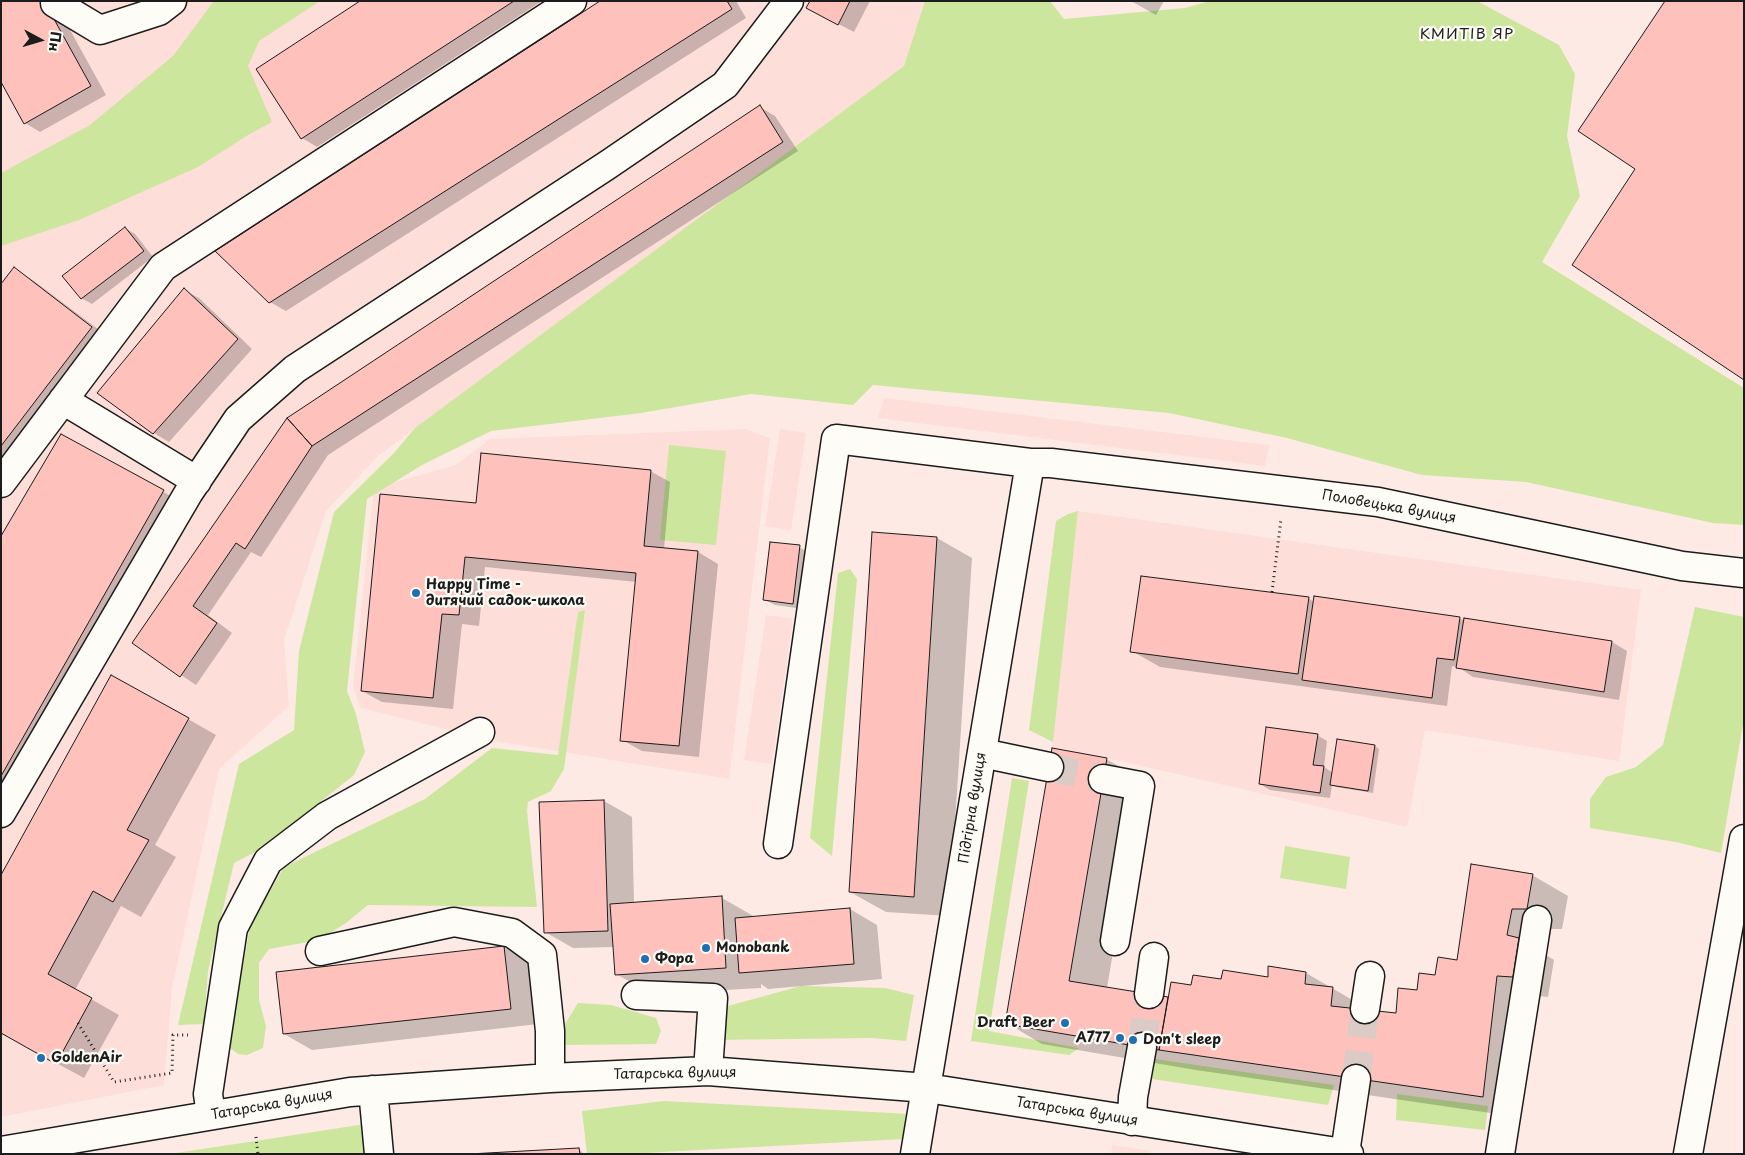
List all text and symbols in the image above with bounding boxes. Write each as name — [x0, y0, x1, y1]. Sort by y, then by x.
north arrow — [15, 15, 65, 65]
district label: КМИТІВ ЯР — [1419, 26, 1515, 44]
text: Пн — [44, 30, 67, 53]
street label: Половецька вулиця — [1321, 487, 1457, 527]
place label: Happy Time - дитячий садок-школа — [426, 577, 585, 610]
marker: Happy Time - дитячий садок-школа — [410, 587, 422, 599]
street label: Підгірна вулиця — [956, 751, 990, 865]
place label: Monobank — [716, 940, 790, 956]
marker: Monobank — [700, 942, 712, 954]
place label: Фора — [655, 951, 694, 967]
marker: Фора — [639, 953, 651, 965]
place label: Draft Beer — [977, 1015, 1055, 1031]
marker: Draft Beer — [1059, 1017, 1071, 1029]
place label: A777 — [1076, 1030, 1110, 1046]
marker: A777 — [1114, 1032, 1126, 1044]
place label: Don't sleep — [1143, 1032, 1221, 1048]
marker: Don't sleep — [1127, 1034, 1139, 1046]
place label: GoldenAir — [51, 1050, 122, 1066]
marker: GoldenAir — [35, 1052, 47, 1064]
street label: Татарська вулиця — [613, 1065, 737, 1083]
street label: Татарська вулиця — [210, 1086, 334, 1124]
street label: Татарська вулиця — [1015, 1094, 1139, 1130]

